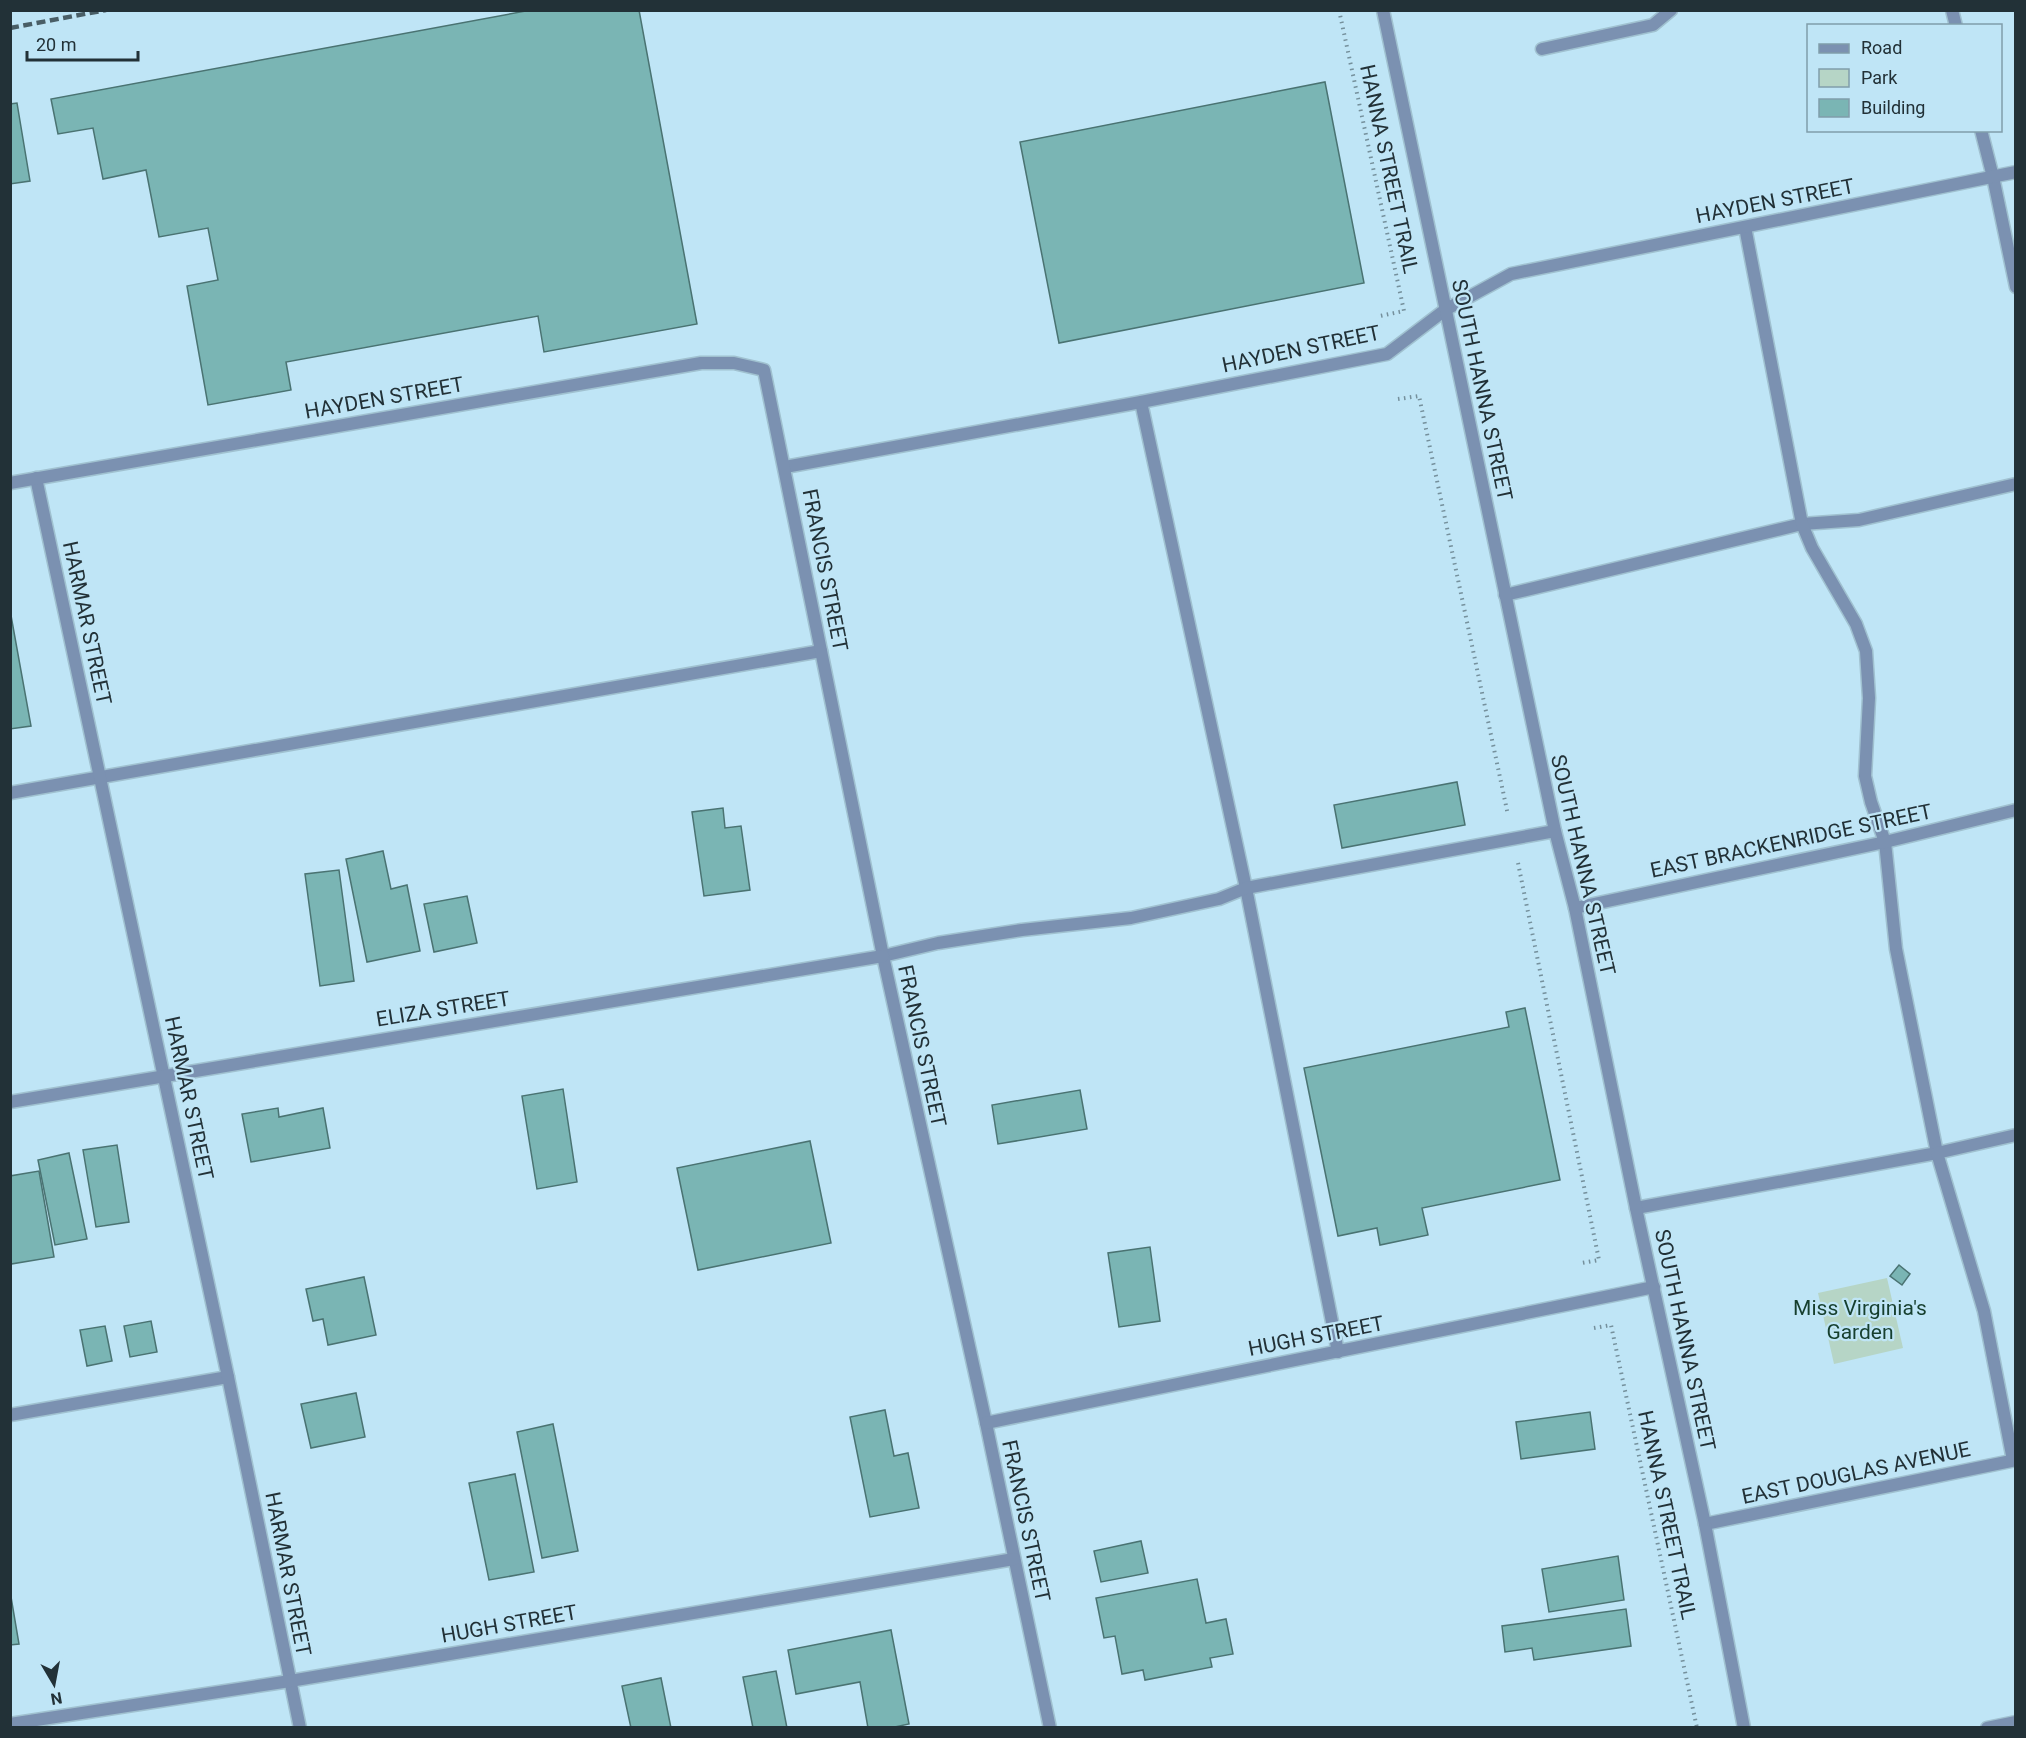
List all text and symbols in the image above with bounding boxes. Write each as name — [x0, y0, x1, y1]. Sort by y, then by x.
scale bar — [27, 24, 138, 62]
legend — [1807, 24, 2002, 132]
text: 20 m — [36, 34, 76, 55]
text: Road — [1861, 37, 1902, 58]
street label: HANNA STREET TRAIL — [1355, 62, 1423, 276]
text: Park — [1861, 67, 1898, 88]
text: Building — [1861, 97, 1925, 118]
street label: HAYDEN STREET — [1694, 174, 1857, 228]
street label: SOUTH HANNA STREET — [1447, 277, 1517, 503]
street label: HAYDEN STREET — [1220, 320, 1383, 377]
street label: HAYDEN STREET — [303, 372, 466, 424]
street label: FRANCIS STREET — [797, 487, 853, 654]
street label: HARMAR STREET — [58, 539, 116, 707]
street label: SOUTH HANNA STREET — [1546, 752, 1620, 978]
street label: EAST BRACKENRIDGE STREET — [1648, 799, 1934, 883]
street label: FRANCIS STREET — [893, 963, 951, 1130]
street label: ELIZA STREET — [374, 987, 512, 1031]
street label: HARMAR STREET — [160, 1014, 218, 1182]
street label: SOUTH HANNA STREET — [1650, 1227, 1720, 1453]
park label: Miss Virginia's Garden — [1793, 1296, 1927, 1344]
street label: HUGH STREET — [1246, 1311, 1386, 1361]
street label: HANNA STREET TRAIL — [1633, 1408, 1701, 1622]
street label: EAST DOUGLAS AVENUE — [1739, 1437, 1973, 1509]
street label: FRANCIS STREET — [997, 1438, 1055, 1605]
street label: HARMAR STREET — [260, 1490, 316, 1659]
street label: HUGH STREET — [439, 1600, 579, 1648]
north arrow — [24, 1654, 84, 1714]
text: N — [49, 1688, 64, 1709]

